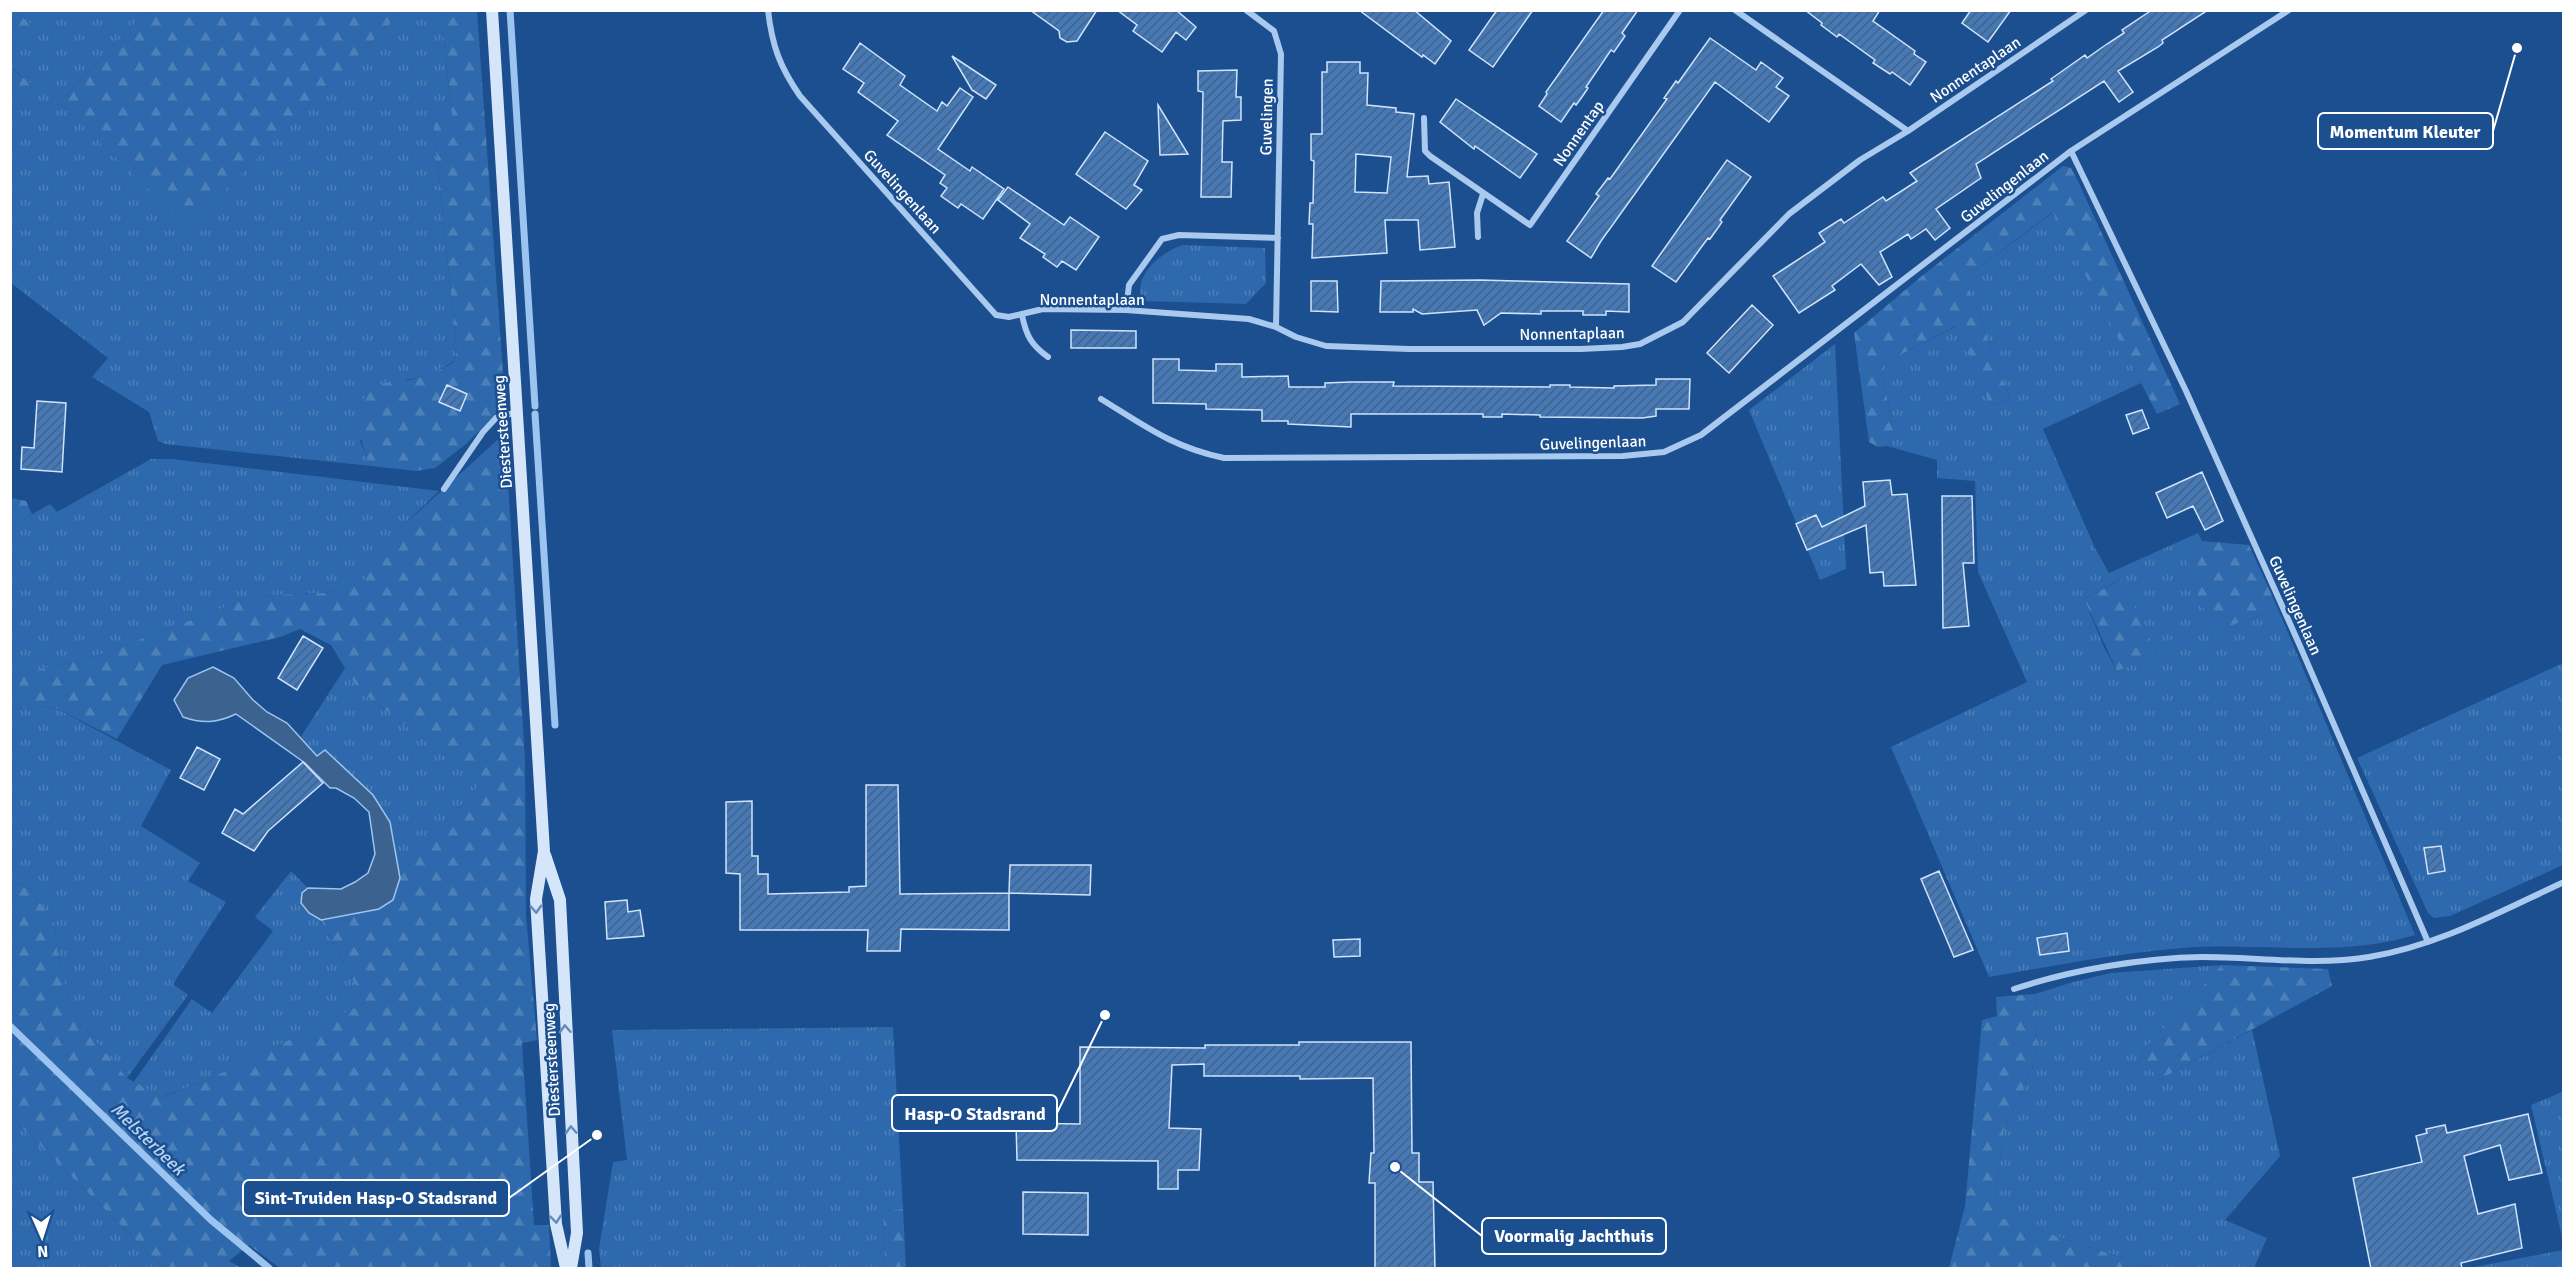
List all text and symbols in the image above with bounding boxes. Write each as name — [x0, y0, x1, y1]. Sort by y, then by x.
street label: Nonnentaplaan — [1926, 32, 2025, 108]
street label: Guvelingen — [1256, 78, 1278, 156]
street label: Nonnentap — [1549, 97, 1609, 170]
callout: Momentum Kleuter — [2318, 113, 2493, 149]
text: Momentum Kleuter — [2329, 121, 2481, 143]
street label: Guvelingenlaan — [859, 145, 945, 238]
street label: Guvelingenlaan — [1956, 146, 2053, 228]
street label: Nonnentaplaan — [1039, 290, 1145, 310]
street label: Nonnentaplaan — [1519, 323, 1625, 345]
street label: Diestersteenweg — [489, 374, 517, 489]
street label: Guvelingenlaan — [1539, 431, 1647, 455]
street label: Guvelingenlaan — [2264, 553, 2326, 658]
one-way arrow — [530, 904, 543, 913]
street label: Diestersteenweg — [539, 1003, 565, 1117]
one-way arrow — [559, 1025, 572, 1034]
callout: Hasp-O Stadsrand — [892, 1095, 1057, 1131]
water label: Melsterbeek — [106, 1098, 191, 1181]
text: Hasp-O Stadsrand — [904, 1103, 1046, 1125]
one-way arrow — [565, 1125, 578, 1134]
callout: Sint-Truiden Hasp-O Stadsrand — [243, 1180, 509, 1216]
text: Sint-Truiden Hasp-O Stadsrand — [255, 1187, 498, 1209]
north arrow — [12, 1207, 72, 1267]
one-way arrow — [549, 1214, 562, 1224]
callout: Voormalig Jachthuis — [1482, 1218, 1666, 1254]
text: Voormalig Jachthuis — [1494, 1225, 1654, 1247]
text: N — [37, 1241, 49, 1261]

